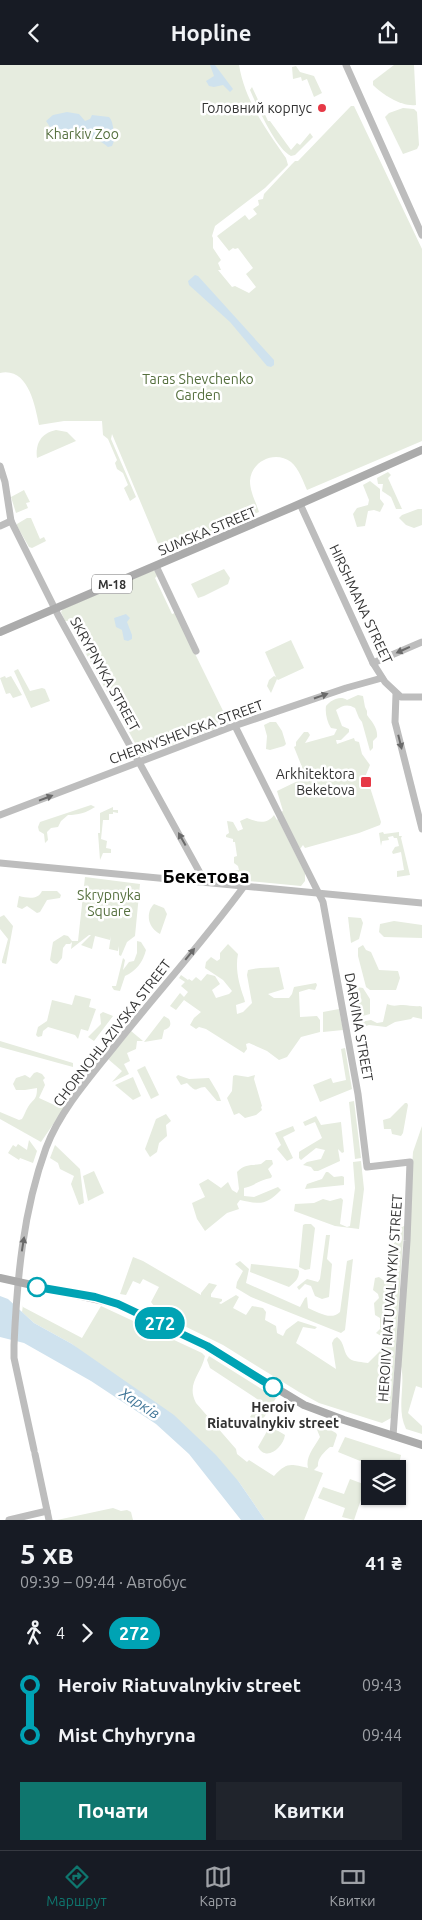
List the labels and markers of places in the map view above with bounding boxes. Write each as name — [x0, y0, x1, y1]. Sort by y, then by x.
place label: Головний корпус — [202, 100, 312, 116]
marker: Головний корпус — [316, 102, 328, 114]
place label: Arkhіtektora Beketova — [276, 766, 355, 798]
marker: Arkhіtektora Beketova — [359, 775, 373, 789]
unlabelled marker — [27, 1277, 47, 1297]
marker: Heroiv Riatuvalnykiv street — [263, 1377, 283, 1397]
place label: Heroiv Riatuvalnykiv street — [207, 1399, 339, 1431]

